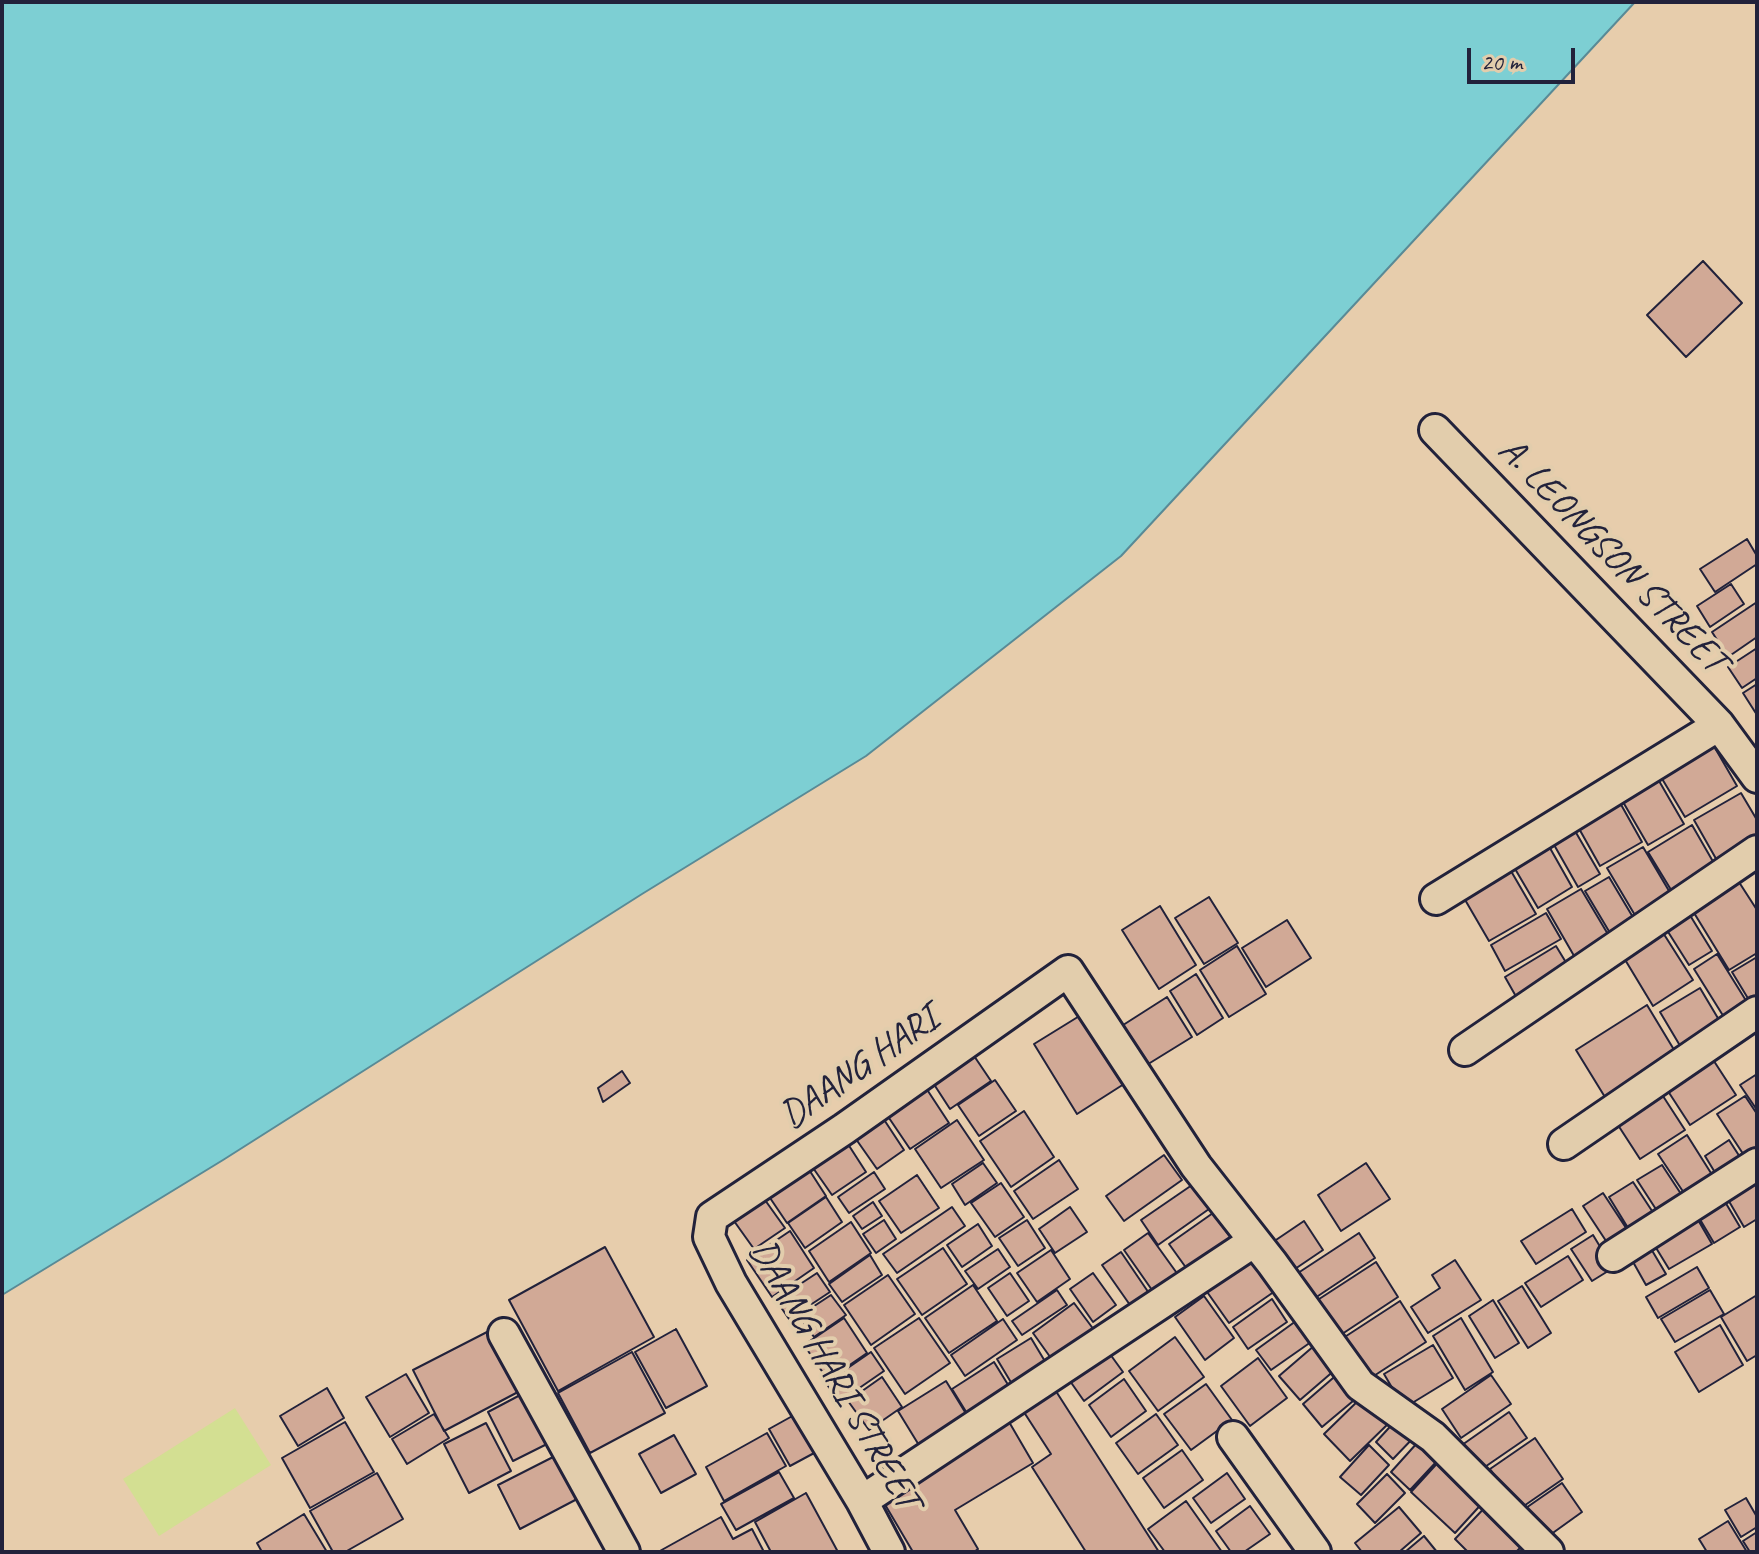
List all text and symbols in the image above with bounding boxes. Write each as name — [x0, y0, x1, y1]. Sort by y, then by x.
scale bar — [1471, 32, 1579, 82]
text: 20 m — [1481, 47, 1522, 77]
street label: A. LEONGSON STREET — [1488, 429, 1736, 683]
street label: DAANG HARI — [772, 997, 948, 1139]
street label: DAANG HARI STREET — [738, 1232, 930, 1518]

